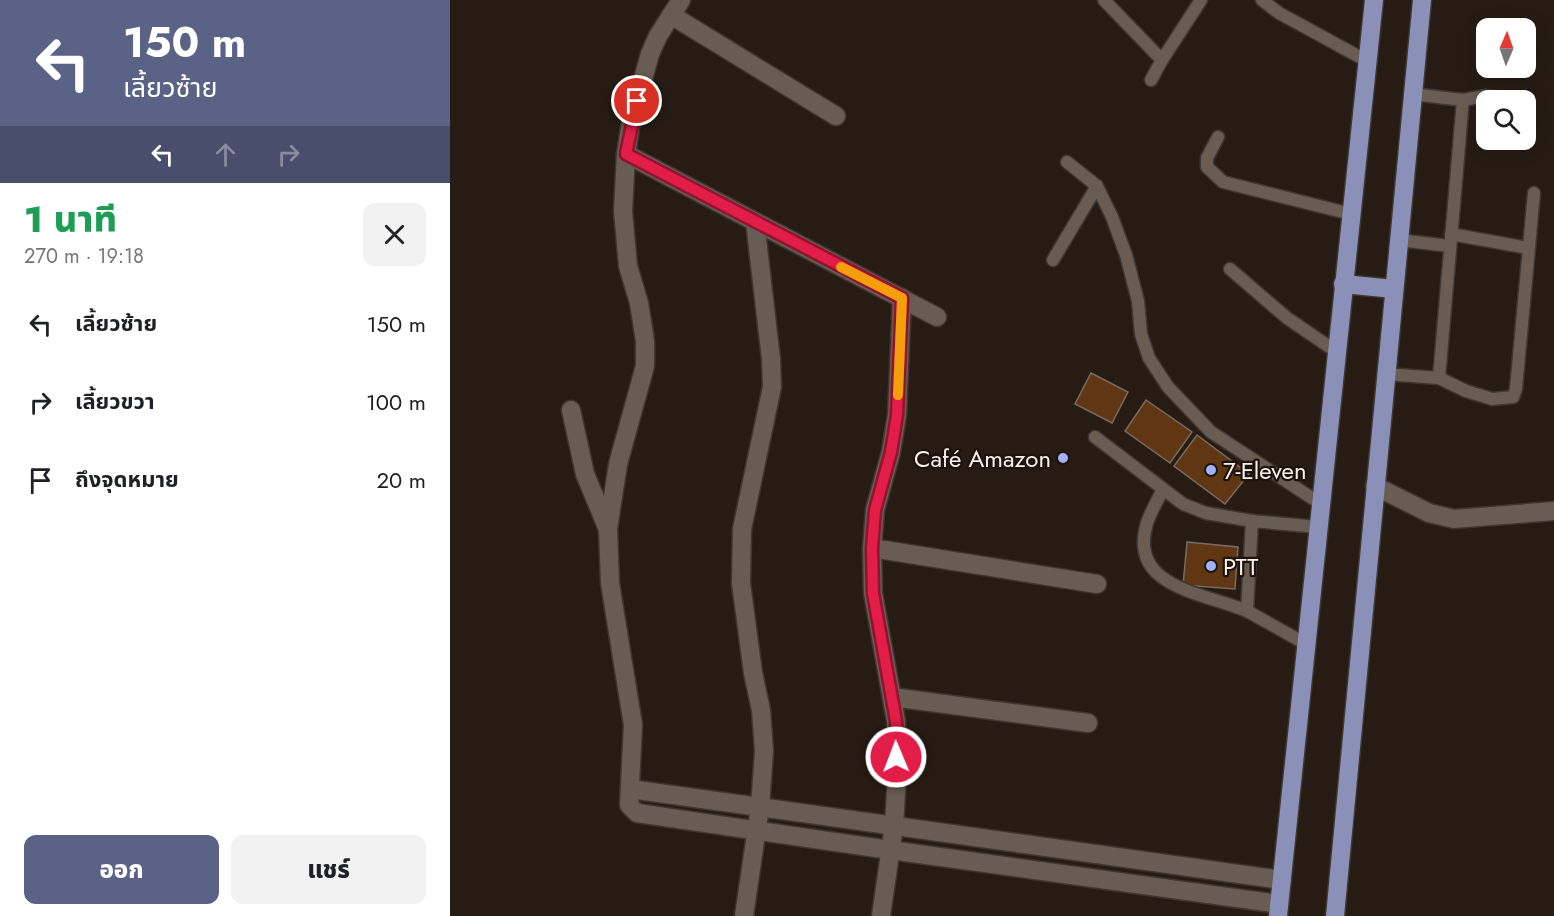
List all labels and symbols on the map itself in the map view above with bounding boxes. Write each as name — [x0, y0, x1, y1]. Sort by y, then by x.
north arrow — [1476, 18, 1536, 78]
pin — [611, 75, 662, 126]
place label: Café Amazon — [914, 441, 1051, 476]
marker: Café Amazon — [1056, 451, 1070, 465]
place label: 7-Eleven — [1223, 453, 1307, 488]
marker: 7-Eleven — [1204, 463, 1218, 477]
place label: PTT — [1223, 549, 1258, 584]
marker: PTT — [1204, 559, 1218, 573]
position arrow — [864, 725, 928, 789]

